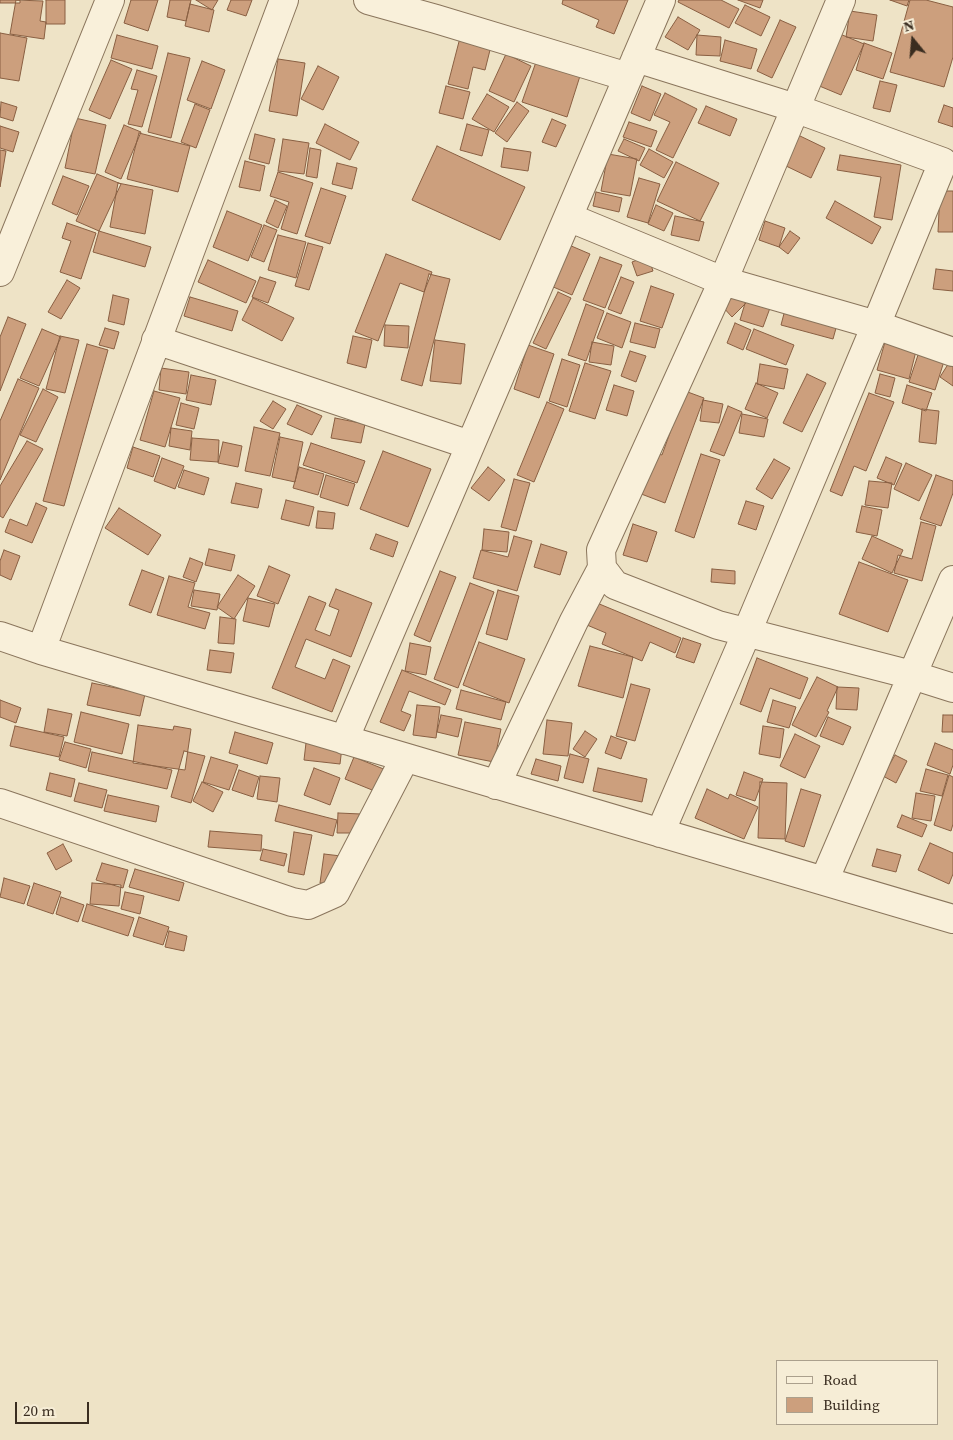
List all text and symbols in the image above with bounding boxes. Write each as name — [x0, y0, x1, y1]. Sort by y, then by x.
north arrow — [888, 15, 938, 65]
text: N — [901, 15, 916, 37]
legend — [776, 1360, 938, 1425]
text: Road — [823, 1369, 857, 1390]
scale bar — [18, 1392, 91, 1424]
text: Building — [823, 1394, 880, 1415]
text: 20 m — [23, 1400, 55, 1421]

